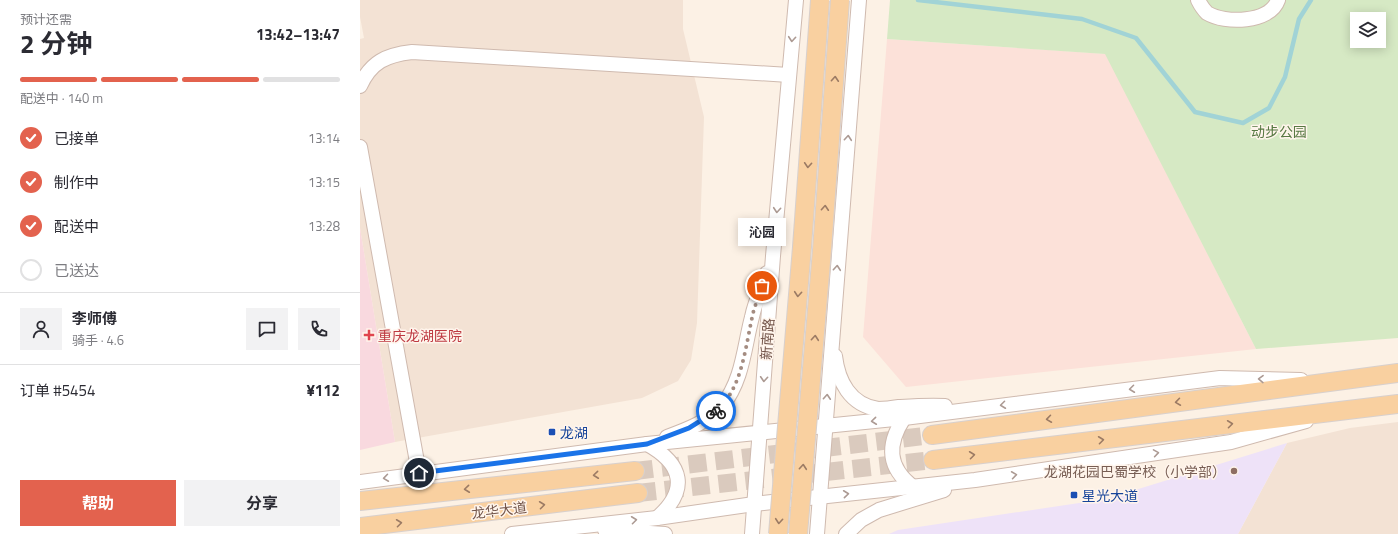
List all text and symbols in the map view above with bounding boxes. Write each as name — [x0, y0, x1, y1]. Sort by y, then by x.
text: 预计还需 — [20, 9, 72, 29]
map controls — [1350, 12, 1386, 48]
button: layers — [1350, 12, 1386, 48]
text: 13:42–13:47 — [256, 23, 340, 46]
text: 2 分钟 — [20, 24, 92, 63]
one-way arrow — [788, 36, 797, 42]
one-way arrow — [830, 76, 839, 82]
text: 配送中 · 140 m — [20, 88, 103, 108]
park label: 动步公园 — [1251, 121, 1307, 142]
icon: check — [20, 127, 42, 149]
text: 已接单 — [54, 127, 99, 150]
text: 13:14 — [308, 128, 340, 148]
one-way arrow — [844, 135, 853, 141]
one-way arrow — [804, 162, 813, 168]
icon: check — [20, 171, 42, 193]
text: 制作中 — [54, 171, 99, 194]
text: 13:15 — [308, 172, 340, 192]
one-way arrow — [821, 205, 830, 211]
one-way arrow — [773, 207, 782, 213]
icon: check — [20, 215, 42, 237]
text: 配送中 — [54, 215, 99, 238]
text: 13:28 — [308, 216, 340, 236]
callout: 沁园 — [738, 218, 786, 246]
text: 沁园 — [749, 222, 775, 242]
text: 已送达 — [54, 259, 99, 282]
one-way arrow — [833, 265, 842, 271]
pin — [745, 269, 779, 303]
icon: bag — [751, 275, 773, 297]
one-way arrow — [794, 291, 803, 297]
text: 李师傅 — [72, 307, 117, 330]
button: person — [20, 308, 62, 350]
button: chat — [246, 308, 288, 350]
button: phone — [298, 308, 340, 350]
street label: 新南路 — [755, 317, 779, 361]
place label: 重庆龙湖医院 — [378, 325, 462, 346]
marker: 重庆龙湖医院 — [363, 329, 375, 341]
text: 骑手 · 4.6 — [72, 330, 124, 350]
one-way arrow — [810, 335, 819, 341]
one-way arrow — [1258, 375, 1264, 383]
one-way arrow — [760, 376, 769, 382]
text: 订单 #5454 — [20, 379, 95, 402]
text: ¥112 — [306, 379, 340, 402]
one-way arrow — [1128, 384, 1135, 393]
courier — [696, 391, 736, 431]
one-way arrow — [822, 394, 831, 400]
one-way arrow — [1175, 397, 1181, 406]
icon: bike — [705, 400, 727, 422]
one-way arrow — [999, 400, 1006, 409]
one-way arrow — [1046, 414, 1052, 423]
one-way arrow — [870, 416, 877, 425]
one-way arrow — [1227, 420, 1233, 429]
place label: 龙湖 — [560, 422, 588, 443]
marker: 龙湖 — [547, 427, 557, 437]
one-way arrow — [1098, 436, 1104, 445]
one-way arrow — [1153, 450, 1159, 458]
one-way arrow — [969, 451, 975, 460]
pin — [402, 456, 436, 490]
place label: 龙湖花园巴蜀学校（小学部） — [1044, 461, 1226, 482]
icon: home — [408, 462, 430, 484]
one-way arrow — [799, 464, 808, 470]
marker: 龙湖花园巴蜀学校（小学部） — [1229, 466, 1239, 476]
one-way arrow — [593, 470, 599, 479]
one-way arrow — [1010, 471, 1017, 480]
one-way arrow — [383, 473, 389, 482]
button: 帮助 — [20, 480, 176, 526]
button: 分享 — [184, 480, 340, 526]
one-way arrow — [464, 484, 470, 493]
place label: 星光大道 — [1082, 485, 1138, 506]
one-way arrow — [843, 490, 849, 499]
marker: 星光大道 — [1069, 490, 1079, 500]
street label: 龙华大道 — [470, 496, 528, 524]
one-way arrow — [539, 501, 545, 510]
one-way arrow — [631, 516, 637, 525]
one-way arrow — [396, 518, 402, 527]
one-way arrow — [775, 518, 784, 524]

